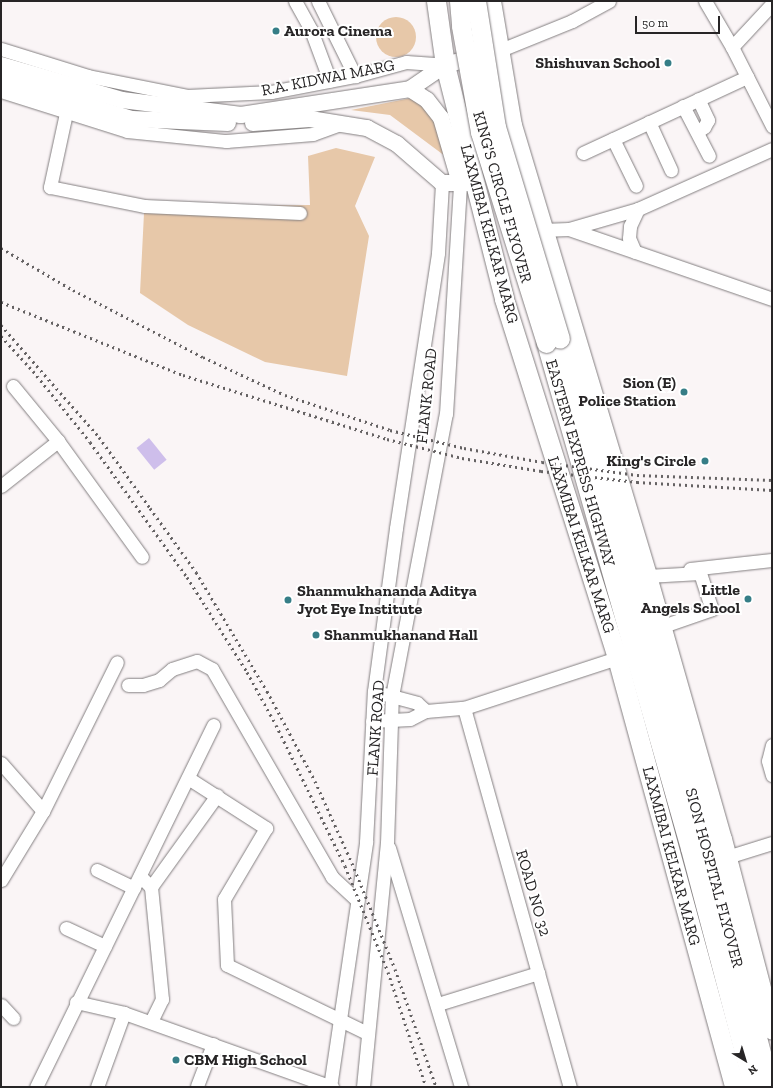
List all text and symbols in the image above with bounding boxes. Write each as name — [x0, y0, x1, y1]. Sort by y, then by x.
scale bar — [637, 8, 722, 34]
text: 50 m — [642, 16, 668, 30]
place label: Aurora Cinema — [284, 21, 392, 41]
marker: Aurora Cinema — [271, 26, 281, 36]
place label: Shishuvan School — [535, 53, 660, 73]
street label: R.A. KIDWAI MARG — [260, 56, 396, 100]
marker: Shishuvan School — [663, 58, 673, 68]
street label: KING'S CIRCLE FLYOVER — [468, 109, 536, 285]
street label: LAXMIBAI KELKAR MARG — [456, 142, 522, 326]
street label: FLANK ROAD — [412, 347, 442, 445]
street label: EASTERN EXPRESS HIGHWAY — [541, 357, 619, 569]
place label: Sion (E) Police Station — [578, 373, 676, 411]
marker: Sion (E) Police Station — [679, 387, 689, 397]
place label: King's Circle — [606, 451, 696, 471]
street label: LAXMIBAI KELKAR MARG — [543, 454, 619, 636]
marker: King's Circle — [699, 455, 711, 467]
place label: Little Angels School — [641, 580, 740, 618]
place label: Shanmukhananda Aditya Jyot Eye Institute — [297, 581, 477, 619]
marker: Shanmukhananda Aditya Jyot Eye Institute — [282, 594, 294, 606]
marker: Little Angels School — [743, 594, 753, 604]
place label: Shanmukhanand Hall — [324, 625, 478, 645]
marker: Shanmukhanand Hall — [311, 630, 321, 640]
street label: FLANK ROAD — [363, 679, 389, 777]
street label: LAXMIBAI KELKAR MARG — [638, 764, 704, 948]
street label: SION HOSPITAL FLYOVER — [681, 786, 747, 970]
street label: ROAD NO 32 — [511, 847, 555, 939]
north arrow — [725, 1040, 765, 1080]
place label: CBM High School — [184, 1050, 307, 1070]
marker: CBM High School — [171, 1055, 181, 1065]
text: N — [745, 1062, 760, 1078]

